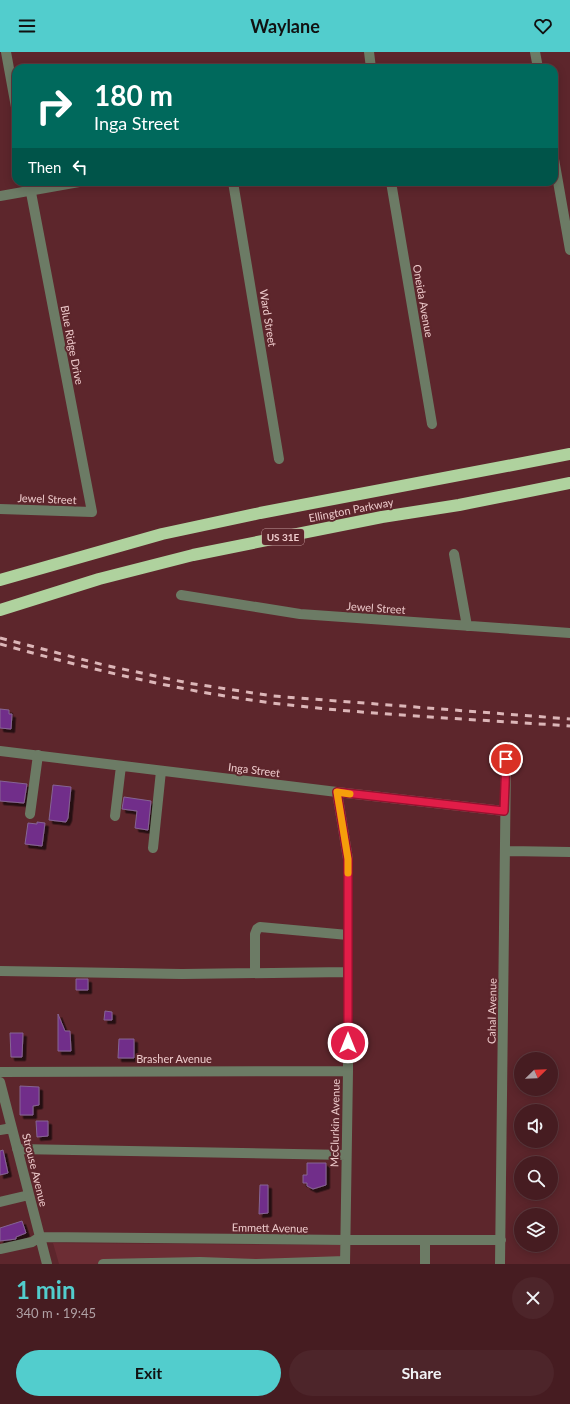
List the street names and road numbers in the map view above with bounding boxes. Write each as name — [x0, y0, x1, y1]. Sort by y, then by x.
street label: Oneida Avenue — [411, 263, 436, 339]
street label: Ward Street — [258, 288, 279, 348]
street label: Blue Ridge Drive — [58, 304, 87, 386]
street label: Jewel Street — [17, 491, 77, 506]
street label: Ellington Parkway — [307, 495, 395, 524]
road number: US 31E — [262, 529, 304, 545]
street label: Jewel Street — [346, 599, 406, 616]
street label: Inga Street — [227, 760, 281, 779]
street label: Cahal Avenue — [484, 978, 499, 1044]
street label: Brasher Avenue — [136, 1052, 212, 1065]
street label: McClurkin Avenue — [327, 1078, 342, 1167]
street label: Strouse Avenue — [20, 1132, 51, 1208]
street label: Emmett Avenue — [232, 1220, 309, 1235]

